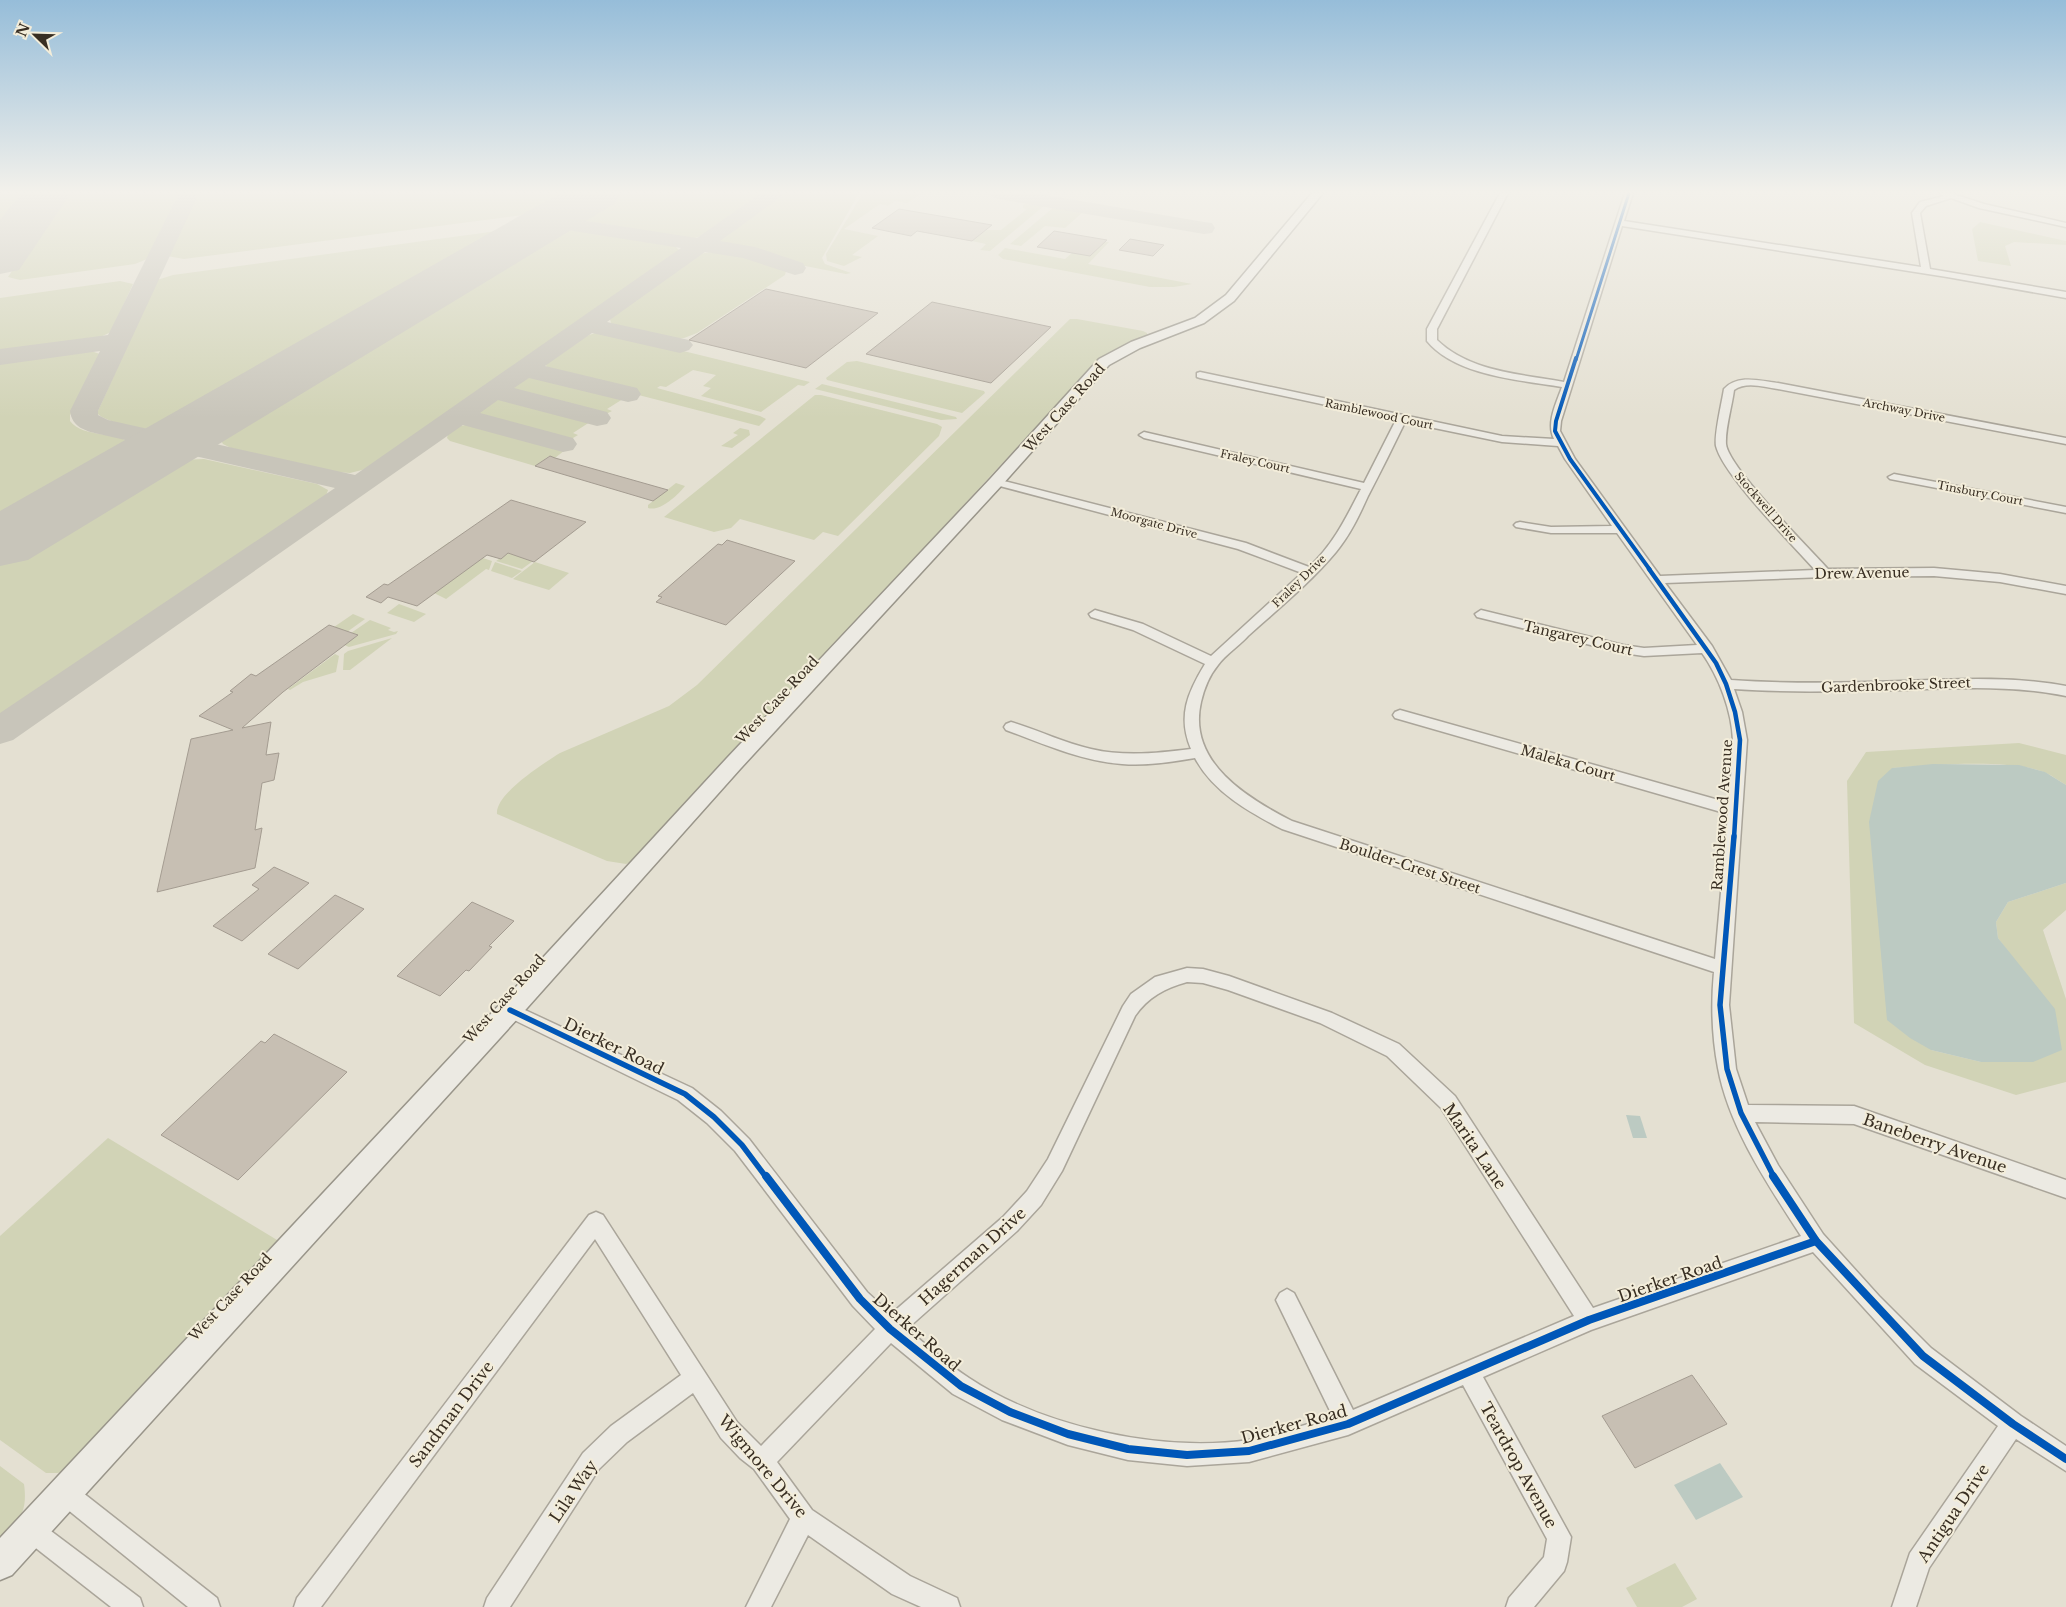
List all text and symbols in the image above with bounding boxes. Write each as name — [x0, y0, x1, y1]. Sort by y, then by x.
north arrow — [10, 10, 60, 60]
text: N — [12, 20, 34, 39]
street label: West Case Road — [1019, 359, 1109, 457]
street label: Archway Drive — [1861, 395, 1946, 425]
street label: Ramblewood Court — [1324, 396, 1435, 433]
street label: Fraley Court — [1219, 446, 1292, 476]
street label: Stockwell Drive — [1732, 469, 1800, 545]
street label: Tinsbury Court — [1936, 478, 2025, 508]
street label: Moorgate Drive — [1109, 505, 1199, 541]
street label: Fraley Drive — [1269, 552, 1329, 610]
street label: Drew Avenue — [1814, 563, 1910, 583]
street label: Tangarey Court — [1521, 617, 1635, 660]
street label: West Case Road — [731, 652, 823, 748]
street label: Gardenbrooke Street — [1821, 673, 1972, 697]
street label: Ramblewood Avenue — [1708, 739, 1736, 891]
street label: Maleka Court — [1519, 741, 1618, 785]
street label: Boulder-Crest Street — [1337, 835, 1484, 898]
street label: West Case Road — [459, 950, 549, 1048]
street label: Dierker Road — [561, 1013, 668, 1079]
street label: Marita Lane — [1439, 1099, 1511, 1193]
street label: Baneberry Avenue — [1860, 1109, 2010, 1177]
street label: Hagerman Drive — [914, 1203, 1030, 1309]
street label: West Case Road — [184, 1249, 276, 1345]
street label: Dierker Road — [1615, 1252, 1725, 1306]
street label: Dierker Road — [869, 1289, 965, 1376]
street label: Sandman Drive — [404, 1357, 498, 1471]
street label: Teardrop Avenue — [1476, 1398, 1562, 1532]
street label: Dierker Road — [1239, 1400, 1350, 1448]
street label: Wigmore Drive — [713, 1410, 812, 1522]
street label: Lila Way — [545, 1455, 602, 1526]
street label: Antigua Drive — [1912, 1460, 1993, 1567]

